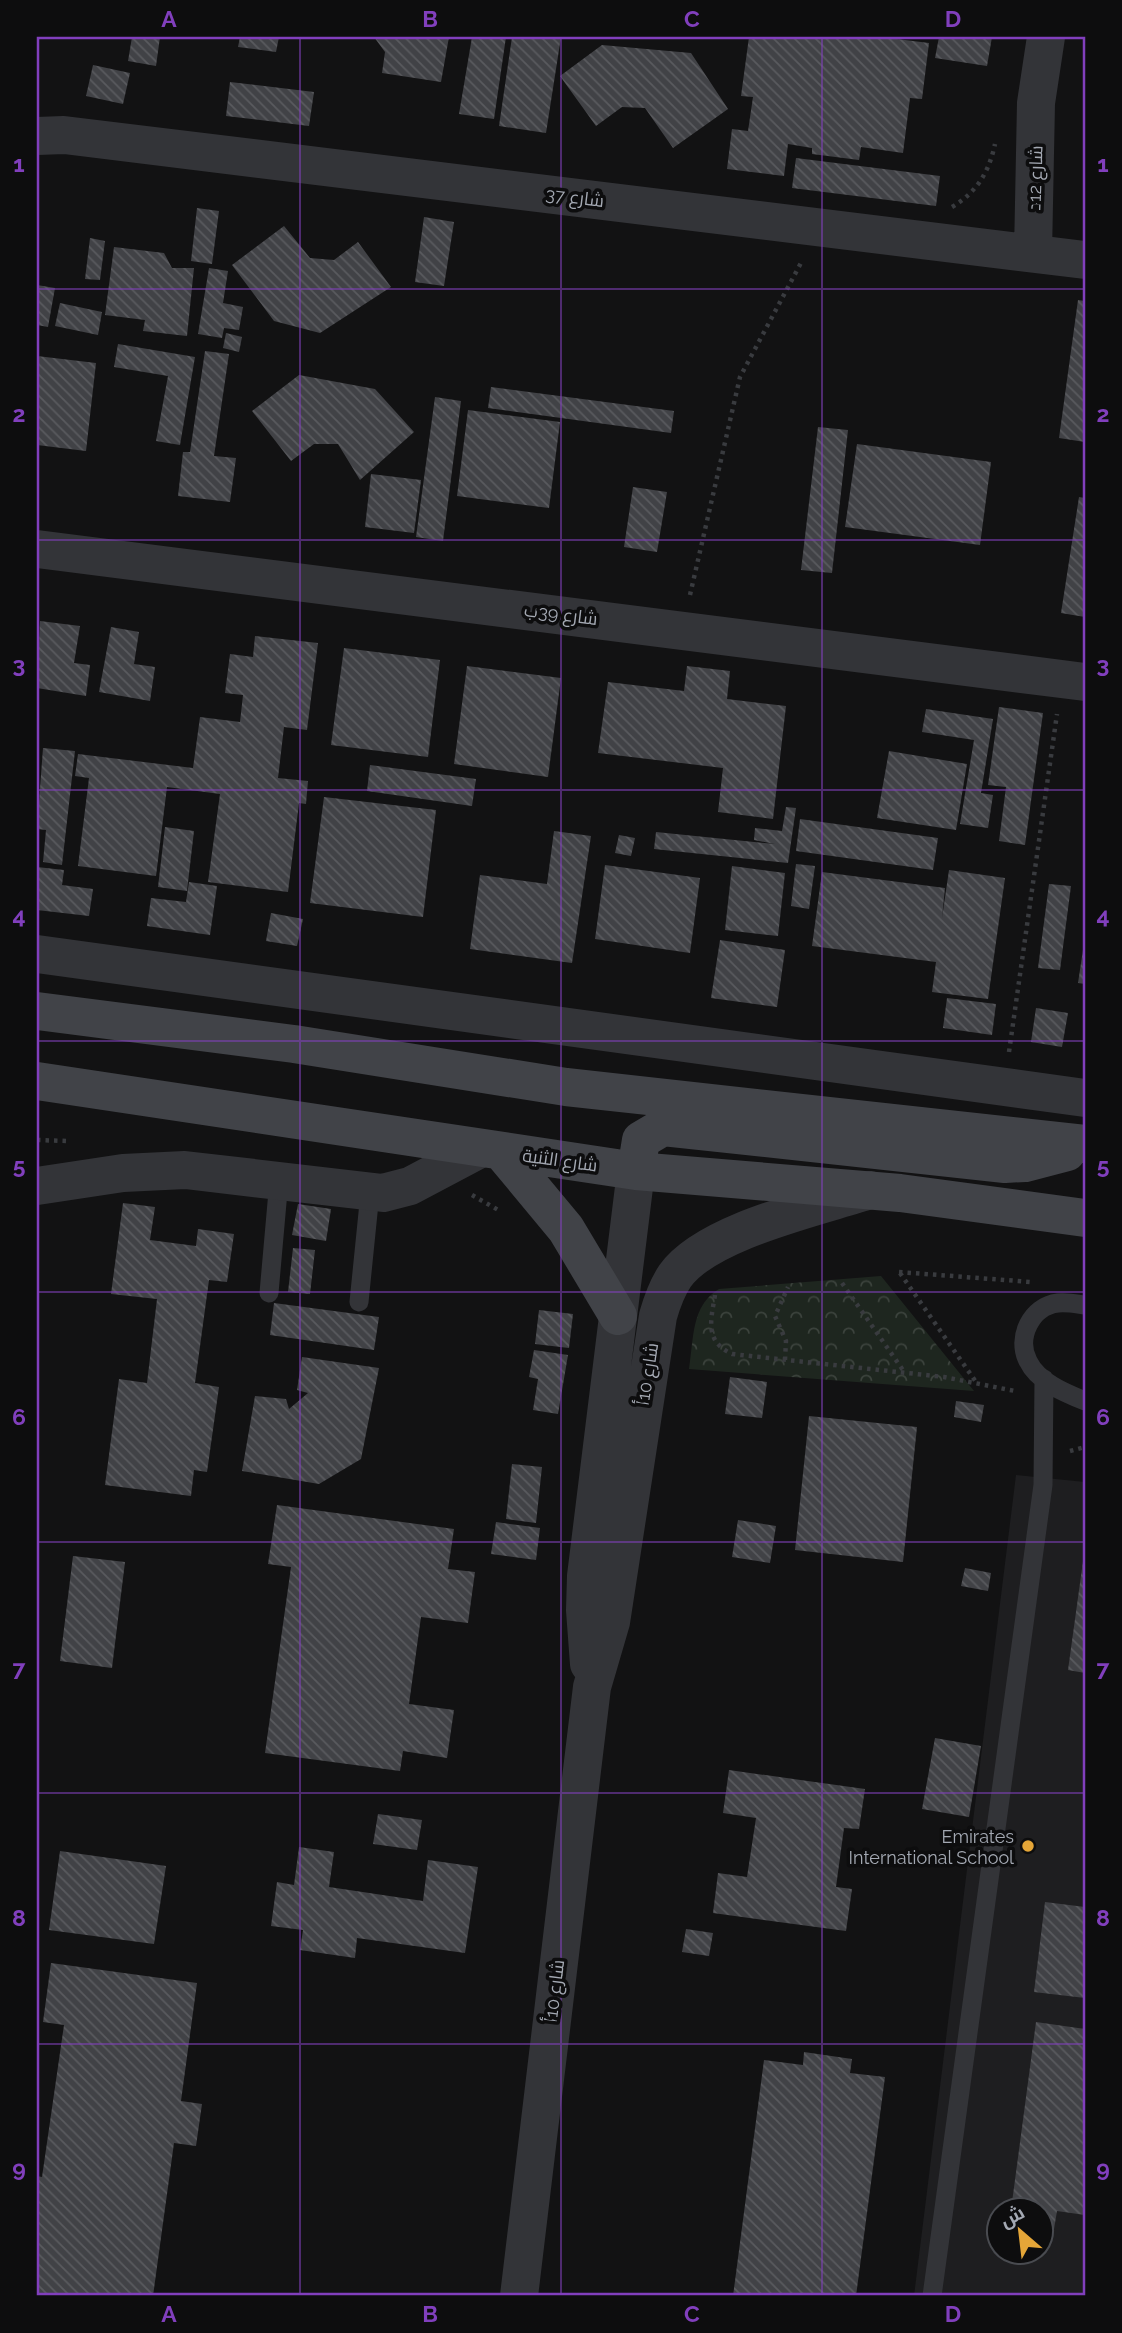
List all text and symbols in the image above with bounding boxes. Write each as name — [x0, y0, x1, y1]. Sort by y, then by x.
text: A — [161, 5, 177, 32]
text: B — [422, 5, 438, 32]
text: C — [684, 5, 700, 32]
text: D — [945, 5, 961, 32]
street label: شارع 12د — [1023, 145, 1049, 211]
text: 1 — [13, 150, 25, 177]
text: 1 — [1097, 150, 1109, 177]
street label: شارع 37 — [544, 183, 605, 213]
text: 2 — [13, 400, 25, 427]
text: 2 — [1097, 400, 1109, 427]
street label: شارع 39ب — [523, 599, 599, 631]
text: 3 — [13, 651, 25, 678]
text: 3 — [1097, 651, 1109, 678]
text: 4 — [12, 902, 26, 929]
text: 4 — [1096, 902, 1110, 929]
street label: شارع الثنية — [521, 1144, 599, 1178]
text: 5 — [13, 1152, 26, 1179]
text: 5 — [1097, 1152, 1110, 1179]
street label: شارع 10أ — [632, 1341, 664, 1407]
text: 6 — [12, 1403, 26, 1430]
text: 6 — [1096, 1403, 1110, 1430]
text: 7 — [13, 1654, 26, 1681]
text: 7 — [1097, 1654, 1110, 1681]
place label: Emirates International School — [849, 1826, 1014, 1868]
marker: Emirates International School — [1020, 1838, 1036, 1854]
text: 8 — [12, 1904, 26, 1931]
text: 8 — [1096, 1904, 1110, 1931]
street label: شارع 10أ — [540, 1958, 570, 2024]
text: 9 — [12, 2155, 26, 2182]
text: 9 — [1096, 2155, 1110, 2182]
north arrow — [986, 2196, 1056, 2266]
text: ش — [996, 2201, 1028, 2232]
text: A — [161, 2300, 177, 2327]
text: B — [422, 2300, 438, 2327]
text: C — [684, 2300, 700, 2327]
text: D — [945, 2300, 961, 2327]

